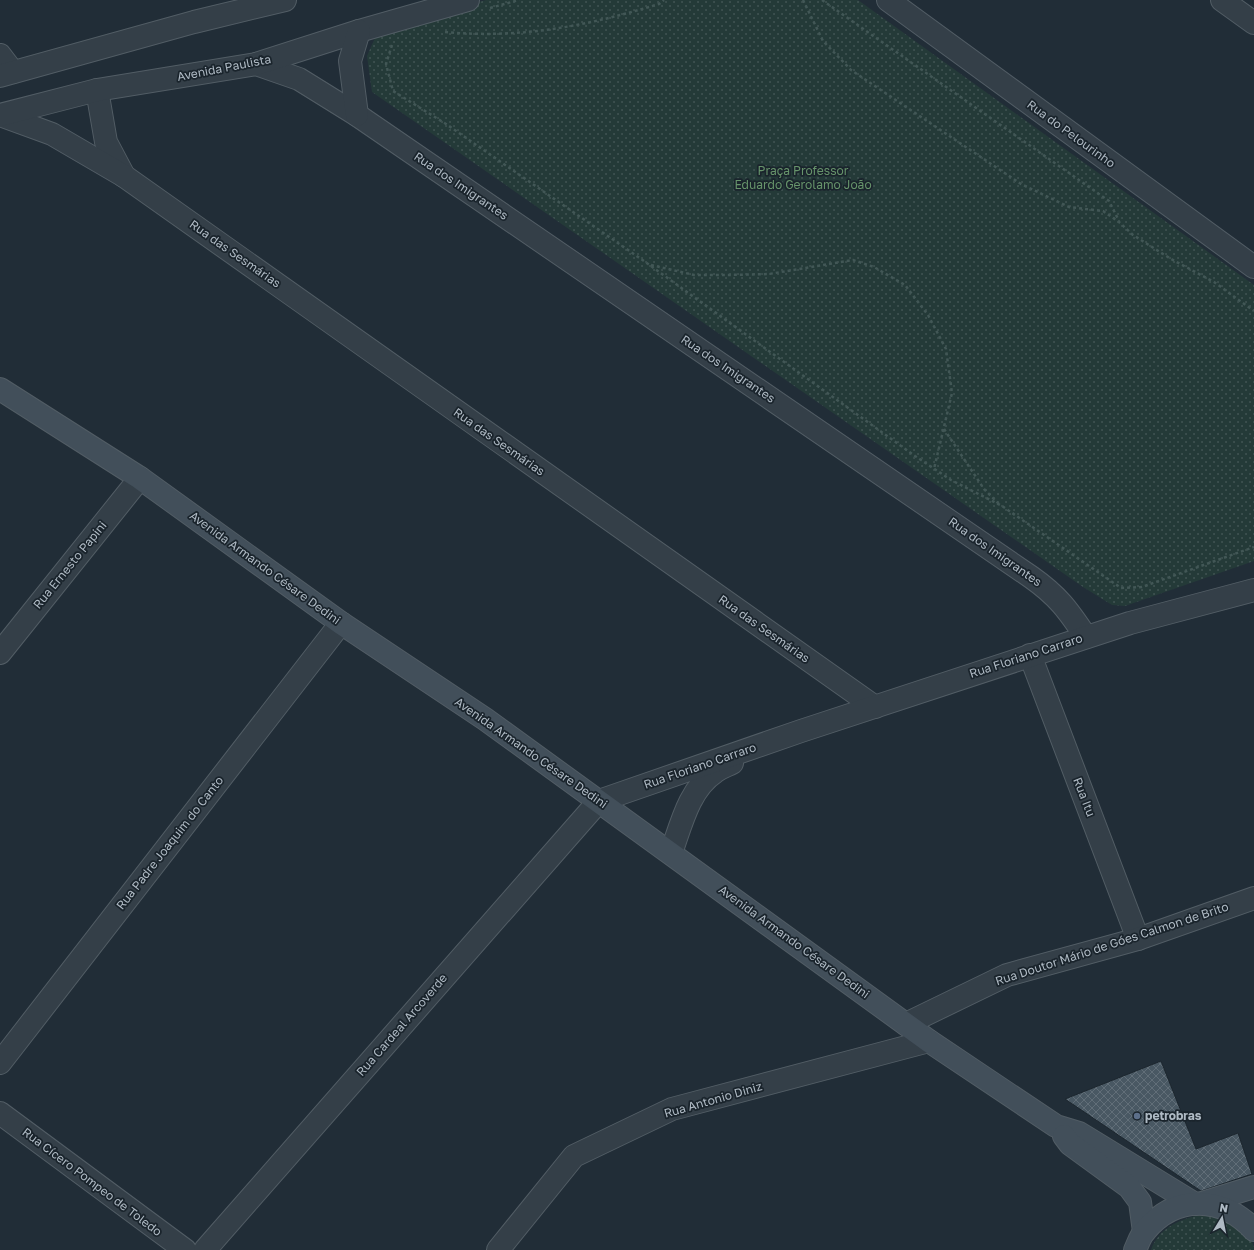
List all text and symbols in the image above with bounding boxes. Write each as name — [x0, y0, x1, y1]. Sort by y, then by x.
street label: Avenida Paulista — [176, 51, 272, 84]
street label: Rua do Pelourinho — [1024, 97, 1118, 171]
street label: Rua dos Imigrantes — [411, 148, 511, 223]
park label: Praça Professor Eduardo Gerolamo João — [734, 163, 872, 192]
street label: Rua das Sesmárias — [187, 216, 284, 291]
street label: Rua dos Imigrantes — [678, 331, 778, 406]
street label: Rua das Sesmárias — [451, 404, 548, 479]
street label: Avenida Armando Césare Dedini — [187, 508, 344, 627]
street label: Rua dos Imigrantes — [946, 514, 1045, 589]
street label: Rua Ernesto Papini — [30, 518, 110, 612]
street label: Rua das Sesmárias — [716, 591, 813, 666]
street label: Rua Floriano Carraro — [967, 630, 1084, 681]
street label: Avenida Armando Césare Dedini — [452, 694, 611, 811]
street label: Rua Floriano Carraro — [642, 739, 758, 792]
street label: Rua Padre Joaquim do Canto — [113, 773, 226, 912]
street label: Rua Itu — [1070, 775, 1099, 819]
street label: Avenida Armando Césare Dedini — [716, 882, 873, 1001]
street label: Rua Doutor Mário de Góes Calmon de Brito — [993, 899, 1230, 988]
street label: Rua Cardeal Arcoverde — [353, 970, 450, 1079]
street label: Rua Antonio Diniz — [662, 1078, 764, 1121]
place label: petrobras — [1145, 1108, 1202, 1123]
marker: petrobras — [1132, 1111, 1142, 1121]
street label: Rua Cícero Pompeo de Toledo — [20, 1124, 165, 1239]
north arrow — [1202, 1198, 1242, 1238]
text: N — [1219, 1201, 1229, 1215]

